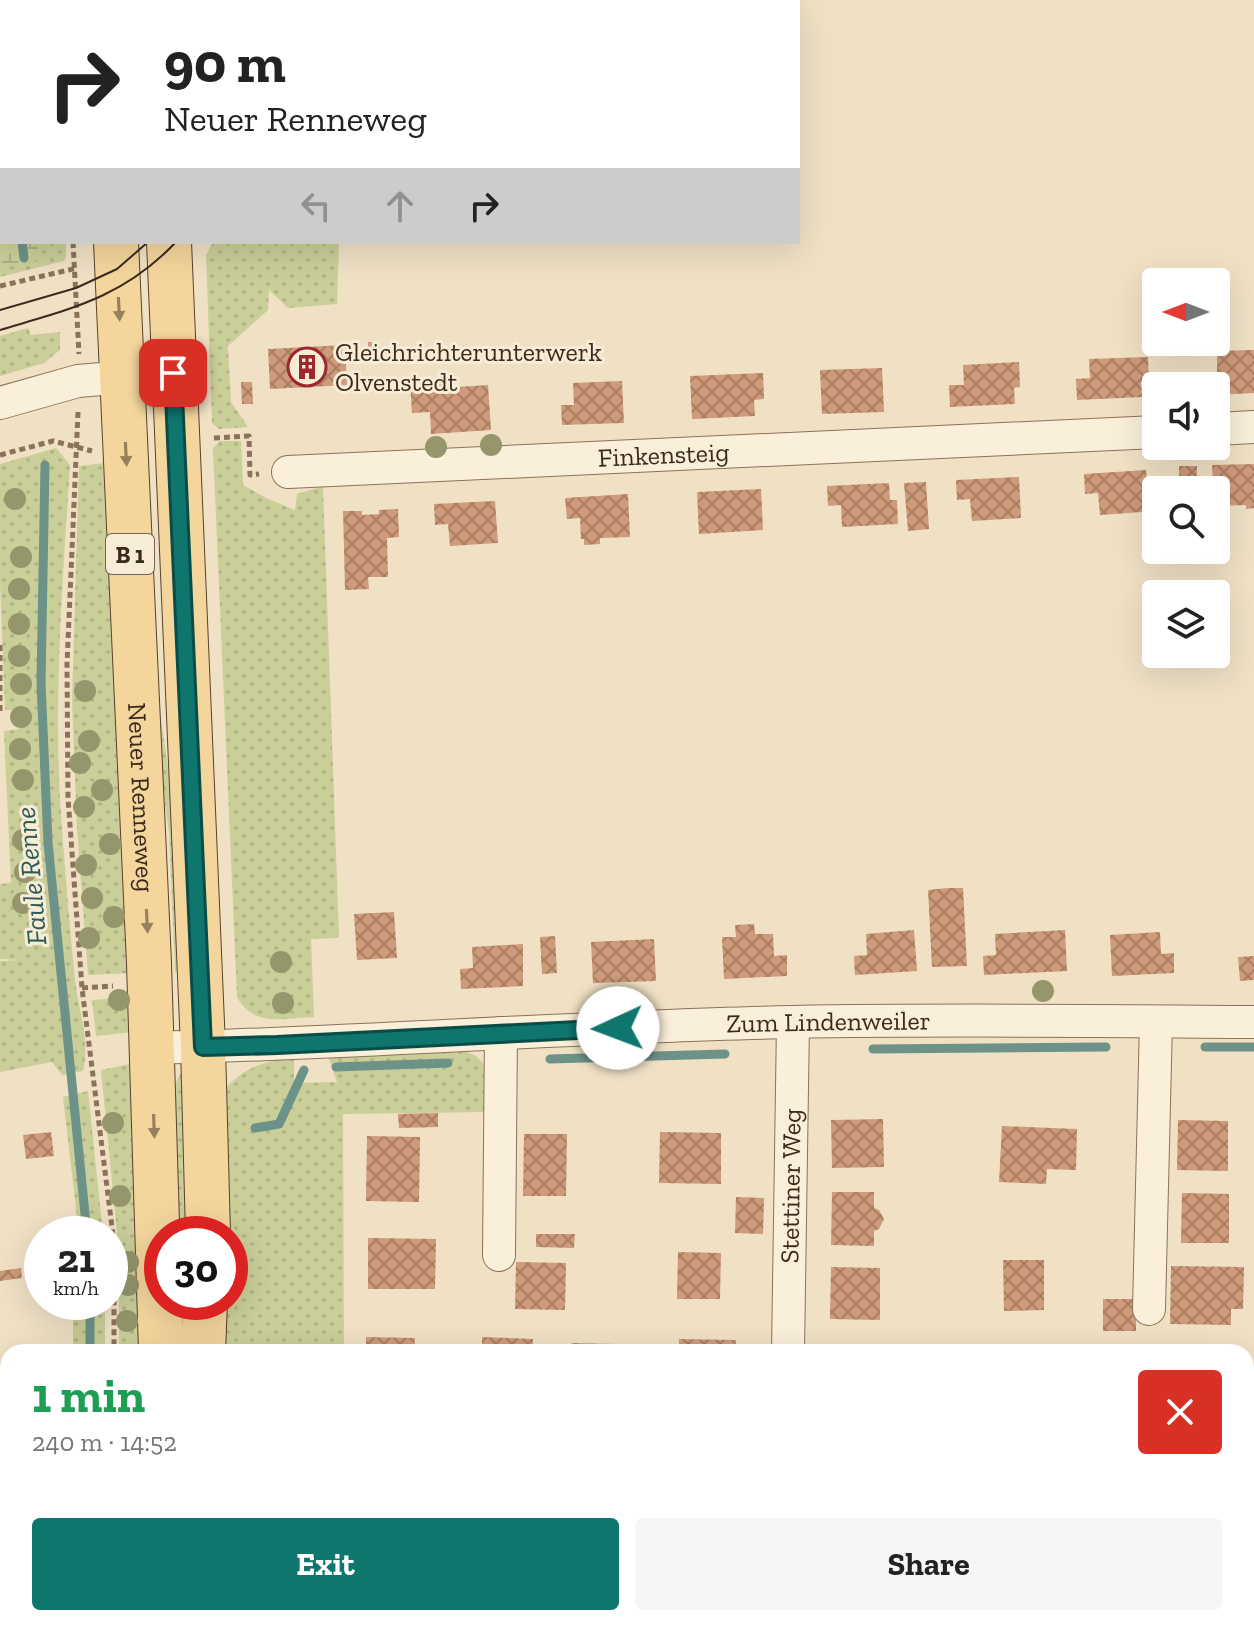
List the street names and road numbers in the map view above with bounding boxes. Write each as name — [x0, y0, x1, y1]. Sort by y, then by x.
street label: Finkensteig — [597, 436, 730, 474]
road number: B 1 — [106, 534, 154, 574]
street label: Neuer Renneweg — [121, 702, 162, 893]
street label: Zum Lindenweiler — [726, 1004, 931, 1040]
street label: Stettiner Weg — [773, 1108, 808, 1264]

